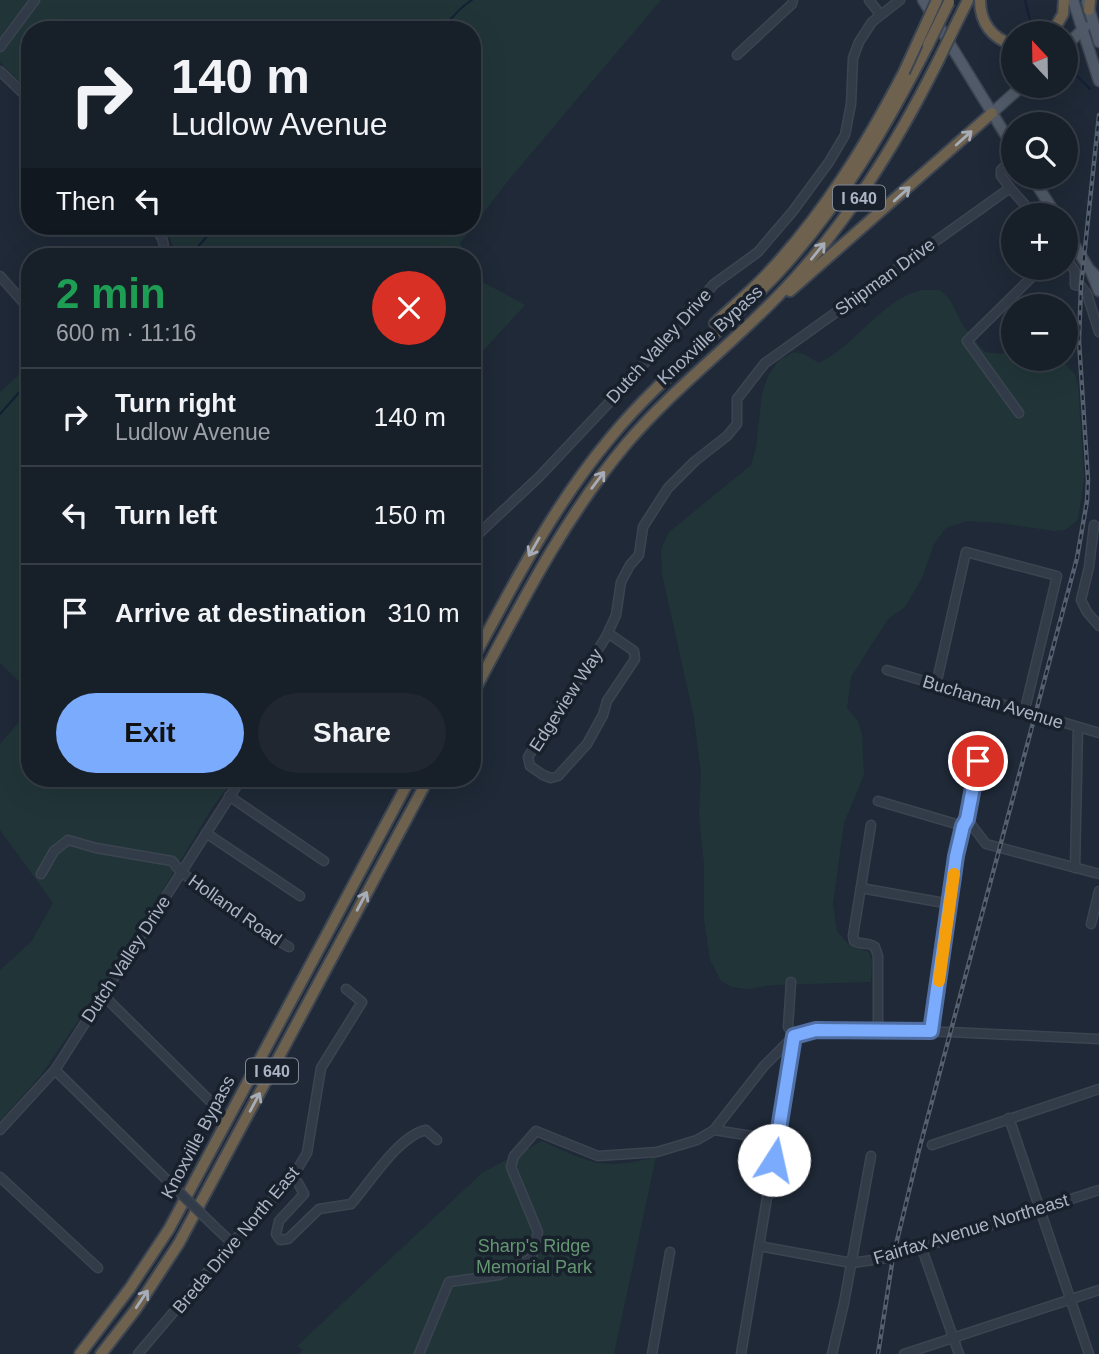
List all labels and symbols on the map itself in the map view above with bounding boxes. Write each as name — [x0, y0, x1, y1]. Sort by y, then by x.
north arrow — [1001, 21, 1078, 98]
one-way arrow — [955, 130, 973, 146]
road number: I 640 — [833, 186, 885, 210]
one-way arrow — [893, 186, 911, 202]
street label: Shipman Drive — [831, 234, 939, 320]
one-way arrow — [811, 242, 826, 260]
street label: Knoxville Bypass — [653, 281, 767, 389]
street label: Dutch Valley Drive — [602, 285, 716, 407]
one-way arrow — [590, 471, 605, 490]
one-way arrow — [527, 536, 541, 556]
street label: Edgeview Way — [525, 645, 607, 755]
street label: Buchanan Avenue — [920, 671, 1066, 733]
pin — [948, 731, 1008, 791]
street label: Holland Road — [185, 871, 285, 949]
street label: Dutch Valley Drive — [78, 892, 174, 1026]
one-way arrow — [355, 892, 369, 912]
road number: I 640 — [246, 1058, 298, 1084]
street label: Knoxville Bypass — [157, 1072, 239, 1202]
one-way arrow — [249, 1092, 262, 1113]
position arrow — [737, 1123, 811, 1197]
street label: Breda Drive North East — [169, 1163, 303, 1317]
street label: Fairfax Avenue Northeast — [871, 1190, 1071, 1268]
park label: Sharp's Ridge Memorial Park — [476, 1236, 593, 1277]
one-way arrow — [135, 1290, 149, 1309]

